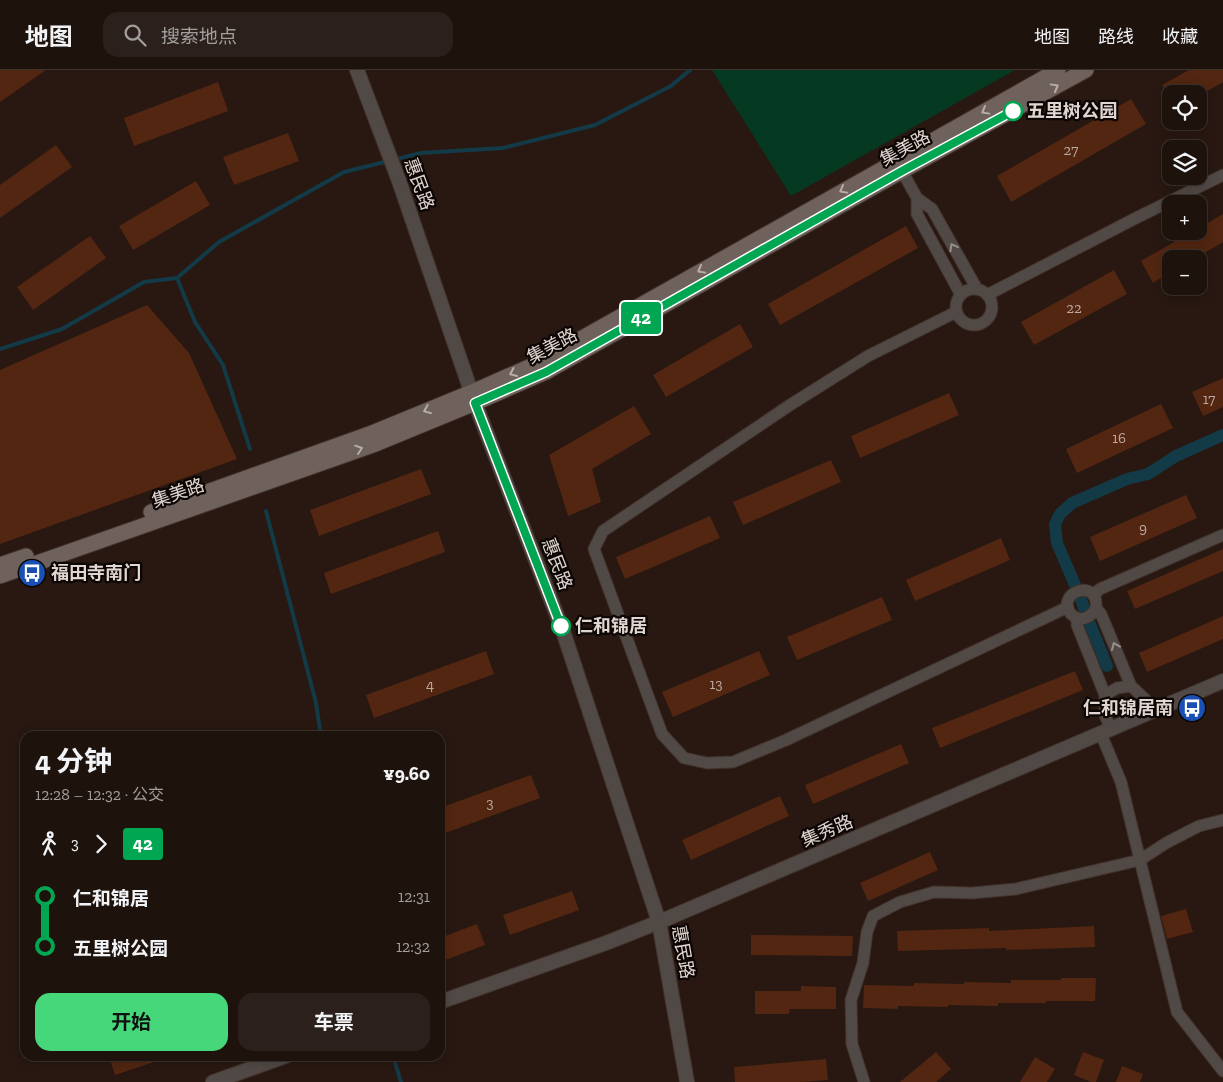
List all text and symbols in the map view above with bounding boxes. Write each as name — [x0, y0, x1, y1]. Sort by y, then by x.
search box — [103, 12, 453, 57]
icon: search — [121, 21, 149, 49]
text: 地图 — [25, 22, 73, 51]
text: 搜索地点 — [161, 25, 237, 48]
text: 地图 — [1034, 26, 1070, 48]
text: 路线 — [1098, 26, 1134, 48]
text: 收藏 — [1162, 26, 1198, 48]
one-way arrow — [1050, 83, 1059, 93]
map controls — [1162, 85, 1207, 295]
button: locate — [1162, 85, 1207, 130]
place label: 五里树公园 — [1027, 100, 1117, 122]
marker: 五里树公园 — [1003, 101, 1023, 121]
one-way arrow — [981, 104, 990, 114]
street label: 集美路 — [876, 125, 934, 171]
button: layers — [1162, 140, 1207, 185]
house number: 27 — [1064, 141, 1078, 159]
street label: 惠民路 — [399, 155, 439, 213]
one-way arrow — [839, 184, 848, 194]
button: + — [1162, 195, 1207, 240]
one-way arrow — [949, 243, 959, 252]
button: − — [1162, 250, 1207, 295]
one-way arrow — [698, 264, 707, 274]
house number: 22 — [1066, 299, 1082, 317]
line badge: 42 — [618, 302, 664, 334]
text: 42 — [631, 307, 651, 329]
street label: 集美路 — [523, 324, 581, 368]
one-way arrow — [509, 367, 518, 378]
house number: 17 — [1203, 390, 1215, 408]
one-way arrow — [423, 404, 432, 414]
house number: 16 — [1112, 429, 1126, 447]
one-way arrow — [355, 445, 363, 455]
street label: 集美路 — [149, 474, 207, 512]
house number: 9 — [1139, 519, 1147, 537]
street label: 惠民路 — [537, 535, 577, 593]
bus stop icon: 福田寺南门 — [17, 558, 47, 588]
place label: 福田寺南门 — [51, 562, 141, 584]
place label: 仁和锦居 — [575, 615, 647, 637]
marker: 仁和锦居 — [551, 616, 571, 636]
one-way arrow — [1110, 643, 1120, 651]
house number: 13 — [709, 675, 723, 693]
house number: 4 — [426, 676, 434, 694]
bus stop icon: 仁和锦居南 — [1177, 693, 1207, 723]
place label: 仁和锦居南 — [1083, 697, 1173, 719]
text: 4 分钟 — [35, 745, 112, 778]
text: ¥9.60 — [383, 762, 430, 785]
text: 12:28 – 12:32 · 公交 — [35, 785, 164, 804]
house number: 3 — [486, 794, 494, 812]
street label: 集秀路 — [798, 810, 856, 852]
icon: walk — [35, 830, 63, 858]
icon: forward — [87, 830, 115, 858]
text: 42 — [133, 833, 153, 855]
text: 3 — [71, 834, 79, 853]
text: 仁和锦居 — [73, 887, 149, 910]
text: 12:31 — [398, 887, 430, 906]
street label: 惠民路 — [667, 924, 699, 980]
text: 五里树公园 — [73, 937, 168, 960]
text: 12:32 — [396, 937, 430, 956]
button: 开始 — [35, 993, 228, 1051]
button: 车票 — [238, 993, 430, 1051]

